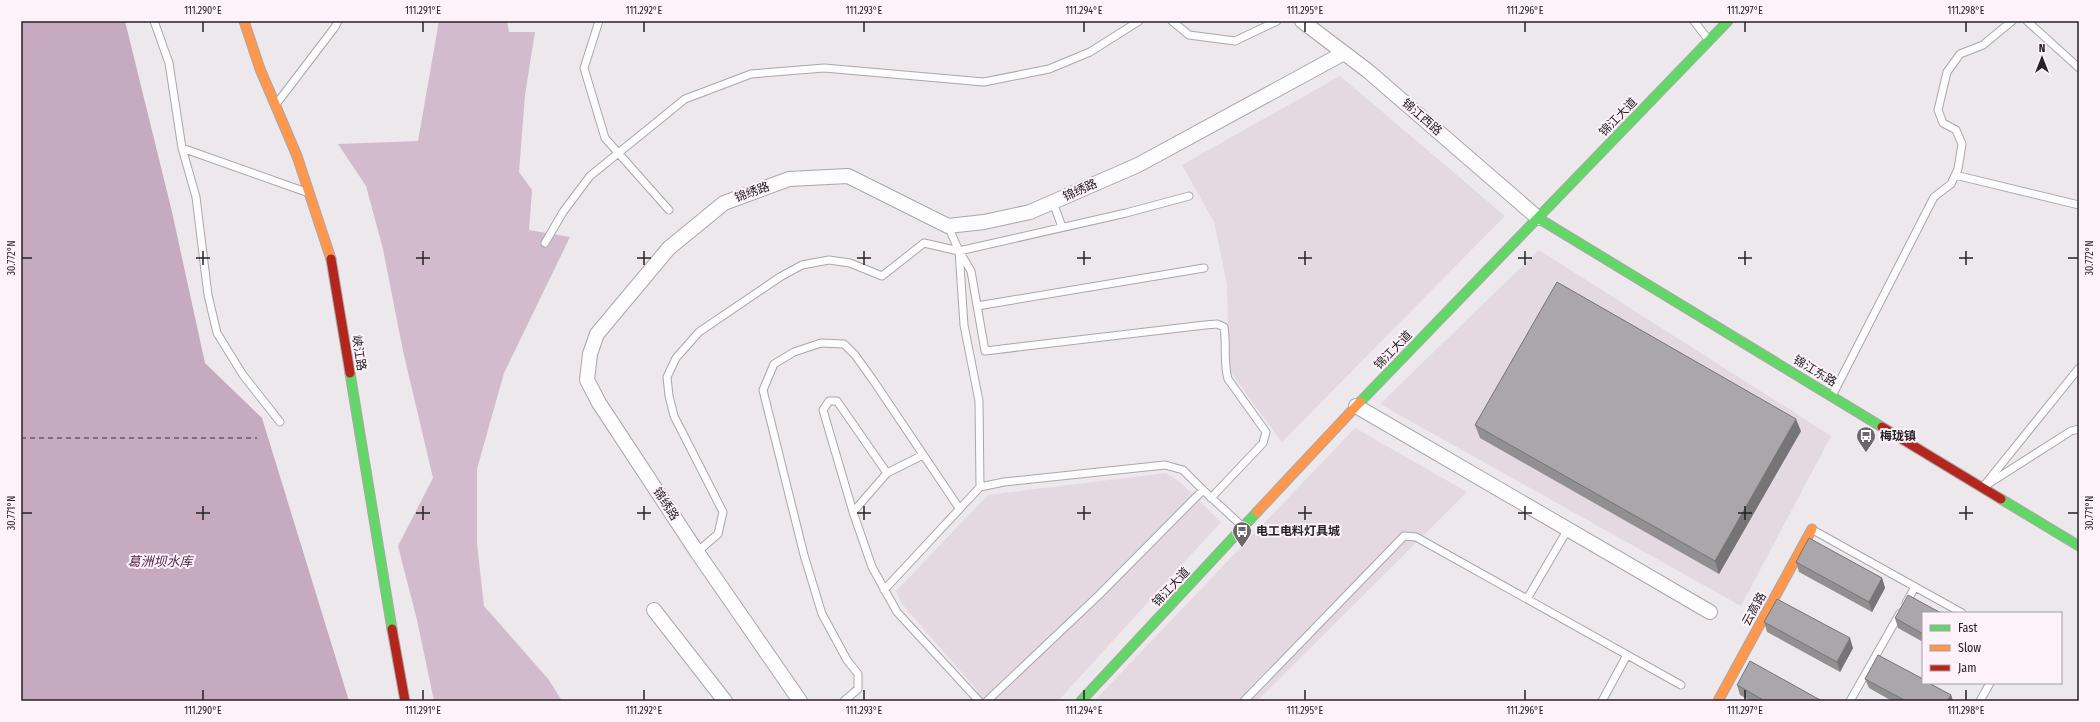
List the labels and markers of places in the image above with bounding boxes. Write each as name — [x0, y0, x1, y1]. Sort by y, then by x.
bus stop icon: 梅珑镇 — [1855, 425, 1877, 453]
place label: 梅珑镇 — [1880, 429, 1916, 443]
bus stop icon: 电工电料灯具城 — [1231, 520, 1253, 548]
place label: 电工电料灯具城 — [1256, 524, 1340, 538]

